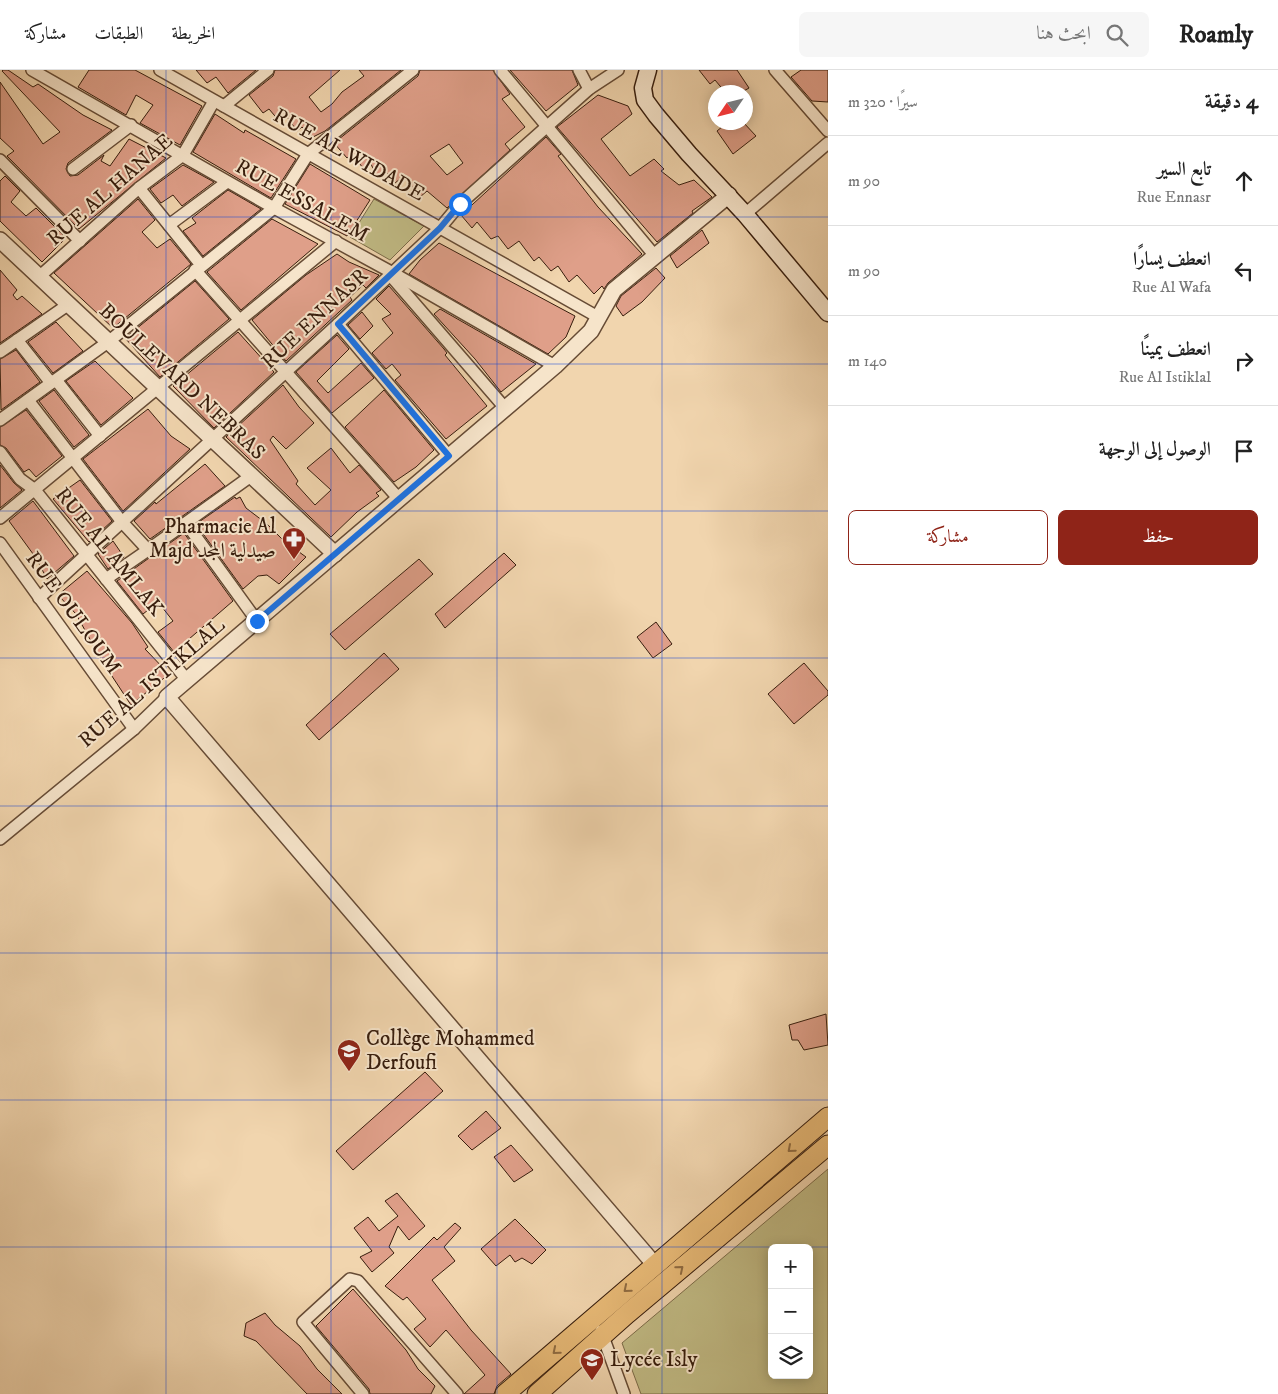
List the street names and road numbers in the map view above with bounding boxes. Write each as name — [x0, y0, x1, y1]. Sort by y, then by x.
street label: RUE AL WIDADE — [269, 103, 429, 207]
street label: RUE AL HANAE — [42, 128, 178, 252]
street label: RUE ESSALEM — [231, 154, 373, 248]
street label: RUE ENNASR — [256, 263, 374, 375]
street label: BOULEVARD NEBRAS — [93, 298, 271, 466]
street label: RUE AL AMLAK — [49, 482, 169, 622]
street label: RUE OULOUM — [20, 546, 126, 680]
street label: RUE AL ISTIKLAL — [74, 612, 230, 754]

